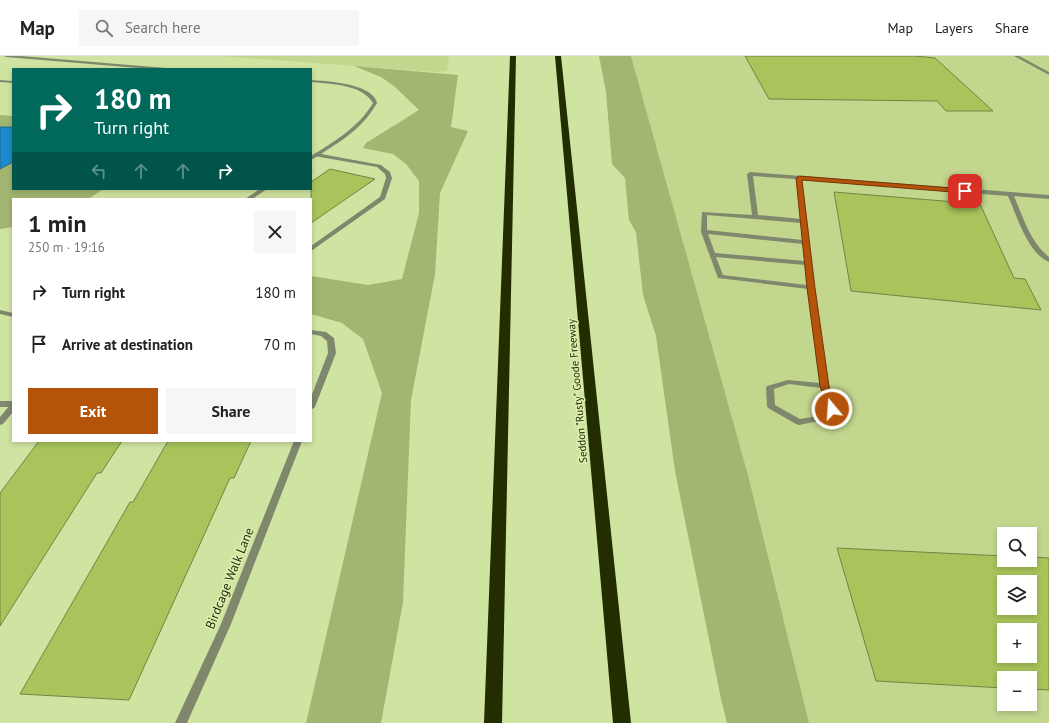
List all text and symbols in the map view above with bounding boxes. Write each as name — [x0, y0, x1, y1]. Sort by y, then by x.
search box — [79, 10, 359, 46]
text: Map — [20, 16, 55, 40]
icon: search — [93, 17, 115, 39]
text: Search here — [125, 18, 201, 37]
text: Map — [887, 19, 913, 37]
text: Layers — [935, 19, 973, 37]
text: Share — [995, 19, 1029, 37]
text: 180 m — [94, 80, 171, 117]
icon: right — [28, 84, 80, 136]
text: Turn right — [94, 116, 169, 139]
icon: left — [88, 160, 110, 182]
icon: ahead — [130, 160, 152, 182]
icon: ahead — [172, 160, 194, 182]
icon: right — [214, 160, 236, 182]
pin — [948, 174, 982, 208]
icon: arrive — [954, 180, 976, 202]
text: 1 min — [28, 208, 87, 239]
button: close — [254, 211, 296, 253]
text: 250 m · 19:16 — [28, 239, 105, 256]
icon: right — [28, 281, 50, 303]
text: Turn right — [62, 283, 125, 302]
text: 180 m — [255, 283, 296, 302]
street label: Seddon "Rusty" Goode Freeway — [564, 317, 590, 464]
icon: arrive — [28, 333, 50, 355]
text: Arrive at destination — [62, 335, 193, 354]
text: 70 m — [263, 335, 296, 354]
button: Exit — [28, 388, 158, 434]
button: Share — [166, 388, 296, 434]
position arrow — [811, 388, 853, 430]
street label: Birdcage Walk Lane — [201, 525, 258, 631]
map controls — [997, 527, 1037, 711]
button: search — [997, 527, 1037, 567]
button: layers — [997, 575, 1037, 615]
button: + — [997, 623, 1037, 663]
button: − — [997, 671, 1037, 711]

